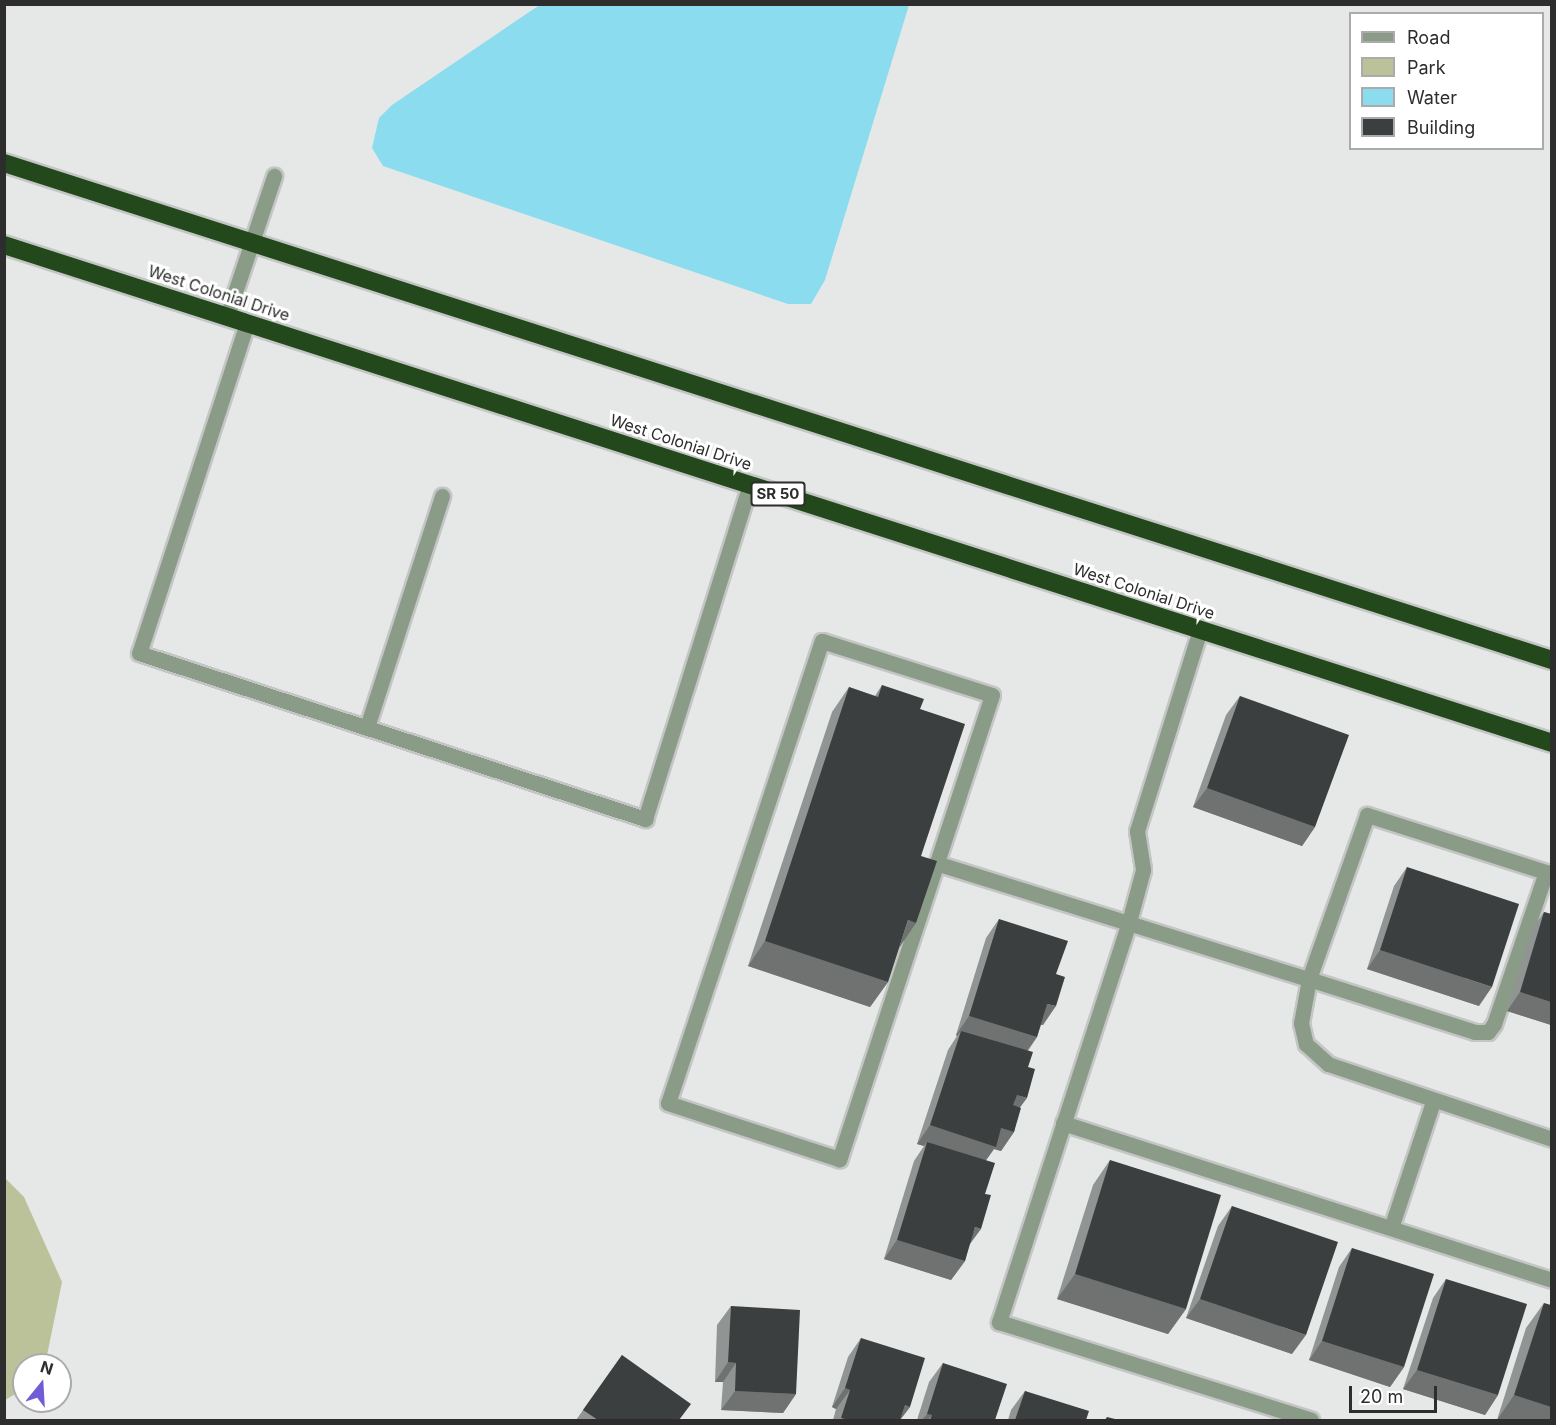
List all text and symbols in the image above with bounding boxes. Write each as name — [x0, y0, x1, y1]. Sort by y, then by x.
legend — [1349, 12, 1544, 150]
text: Road — [1407, 27, 1450, 48]
text: Park — [1407, 57, 1446, 78]
text: Water — [1407, 87, 1457, 108]
text: Building — [1407, 117, 1475, 138]
street label: West Colonial Drive — [146, 261, 292, 325]
street label: West Colonial Drive — [608, 410, 754, 474]
road number: SR 50 — [750, 482, 806, 506]
street label: West Colonial Drive — [1071, 559, 1217, 623]
north arrow — [12, 1353, 72, 1413]
text: N — [38, 1356, 56, 1379]
scale bar — [1352, 1374, 1440, 1412]
text: 20 m — [1360, 1386, 1403, 1407]

